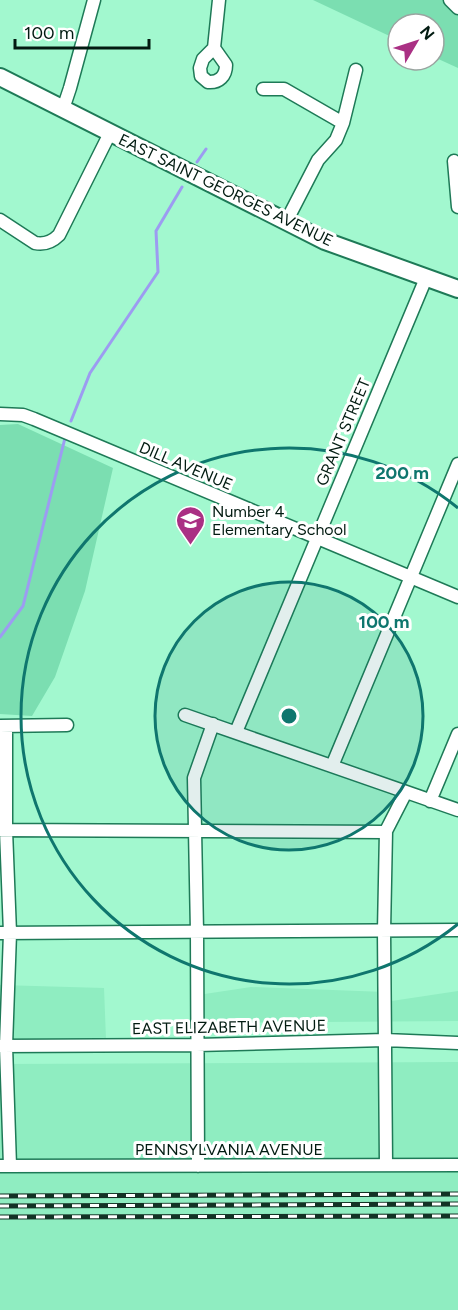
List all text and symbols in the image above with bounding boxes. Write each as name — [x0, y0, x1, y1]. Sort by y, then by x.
scale bar — [15, 12, 148, 50]
north arrow — [386, 12, 446, 72]
text: 100 m — [24, 22, 74, 44]
text: N — [416, 22, 439, 44]
street label: EAST SAINT GEORGES AVENUE — [116, 130, 336, 250]
street label: GRANT STREET — [312, 375, 374, 488]
street label: DILL AVENUE — [136, 438, 236, 494]
text: 200 m — [375, 462, 429, 484]
place label: Number 4 Elementary School — [212, 502, 346, 539]
school or university icon: Number 4 Elementary School — [175, 504, 207, 546]
text: 100 m — [359, 611, 409, 633]
centre of rings — [279, 706, 299, 726]
street label: EAST ELIZABETH AVENUE — [132, 1016, 326, 1038]
street label: PENNSYLVANIA AVENUE — [135, 1140, 323, 1159]

